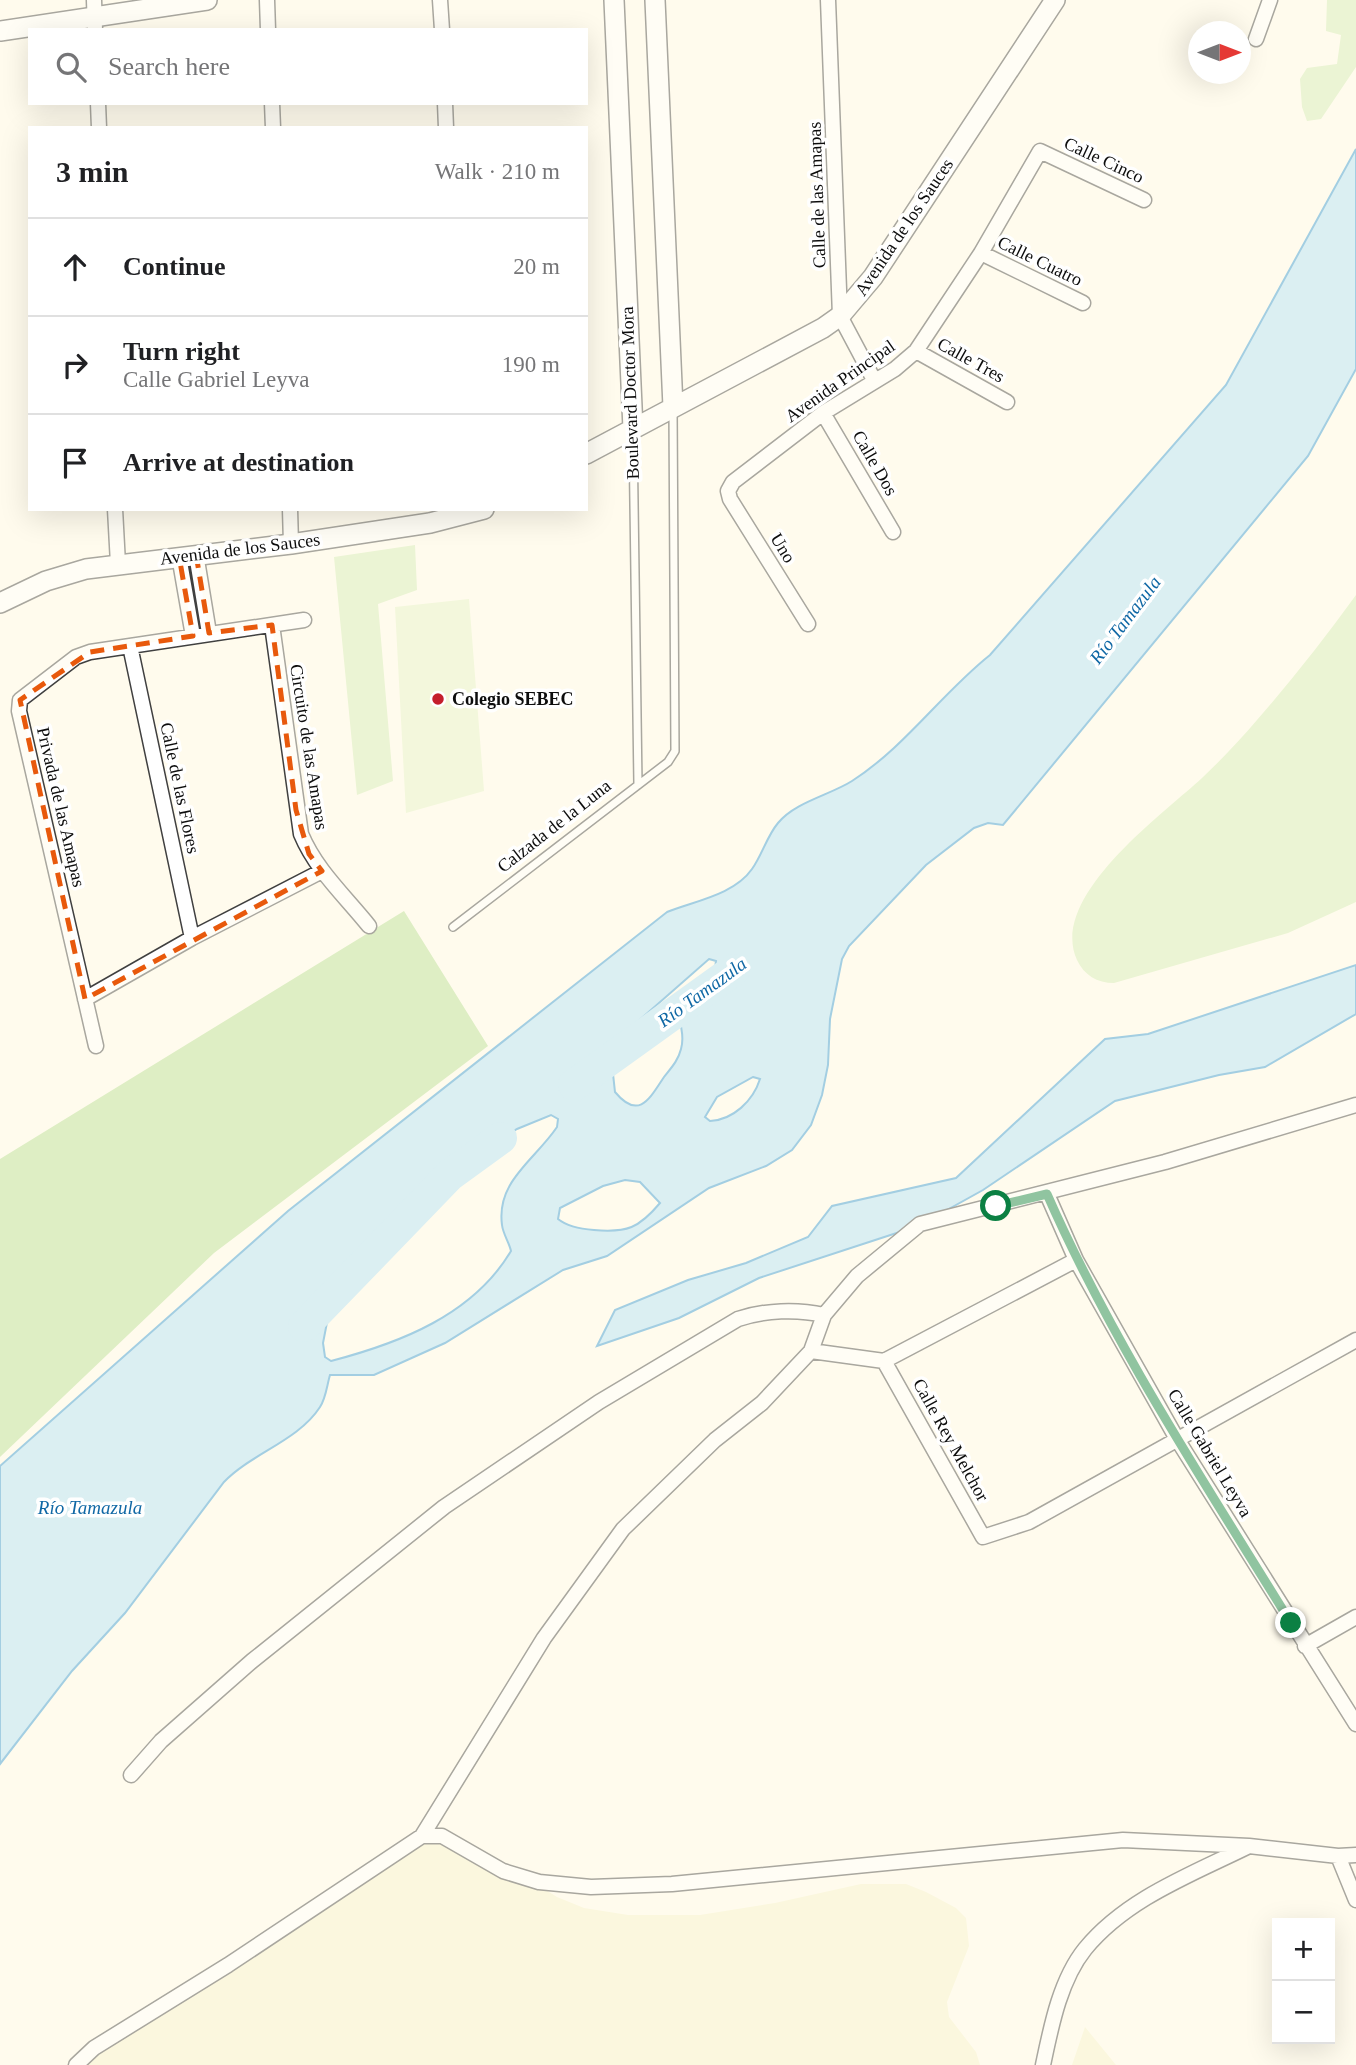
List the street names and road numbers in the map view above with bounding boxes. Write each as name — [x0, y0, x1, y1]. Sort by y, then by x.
street label: Calle de las Amapas — [804, 121, 830, 269]
street label: Calle Cinco — [1061, 133, 1147, 187]
street label: Avenida de los Sauces — [851, 155, 957, 299]
street label: Calle Cuatro — [995, 232, 1085, 290]
street label: Boulevard Doctor Mora — [617, 306, 643, 480]
street label: Calle Tres — [934, 333, 1008, 387]
street label: Avenida Principal — [781, 336, 899, 426]
street label: Calle Dos — [848, 427, 902, 499]
street label: Avenida de los Sauces — [159, 529, 321, 569]
street label: Uno — [766, 530, 800, 566]
street label: Circuito de las Amapas — [286, 663, 332, 831]
street label: Calle de las Flores — [156, 721, 204, 855]
street label: Privada de las Amapas — [33, 725, 89, 889]
street label: Calzada de la Luna — [493, 776, 615, 876]
street label: Calle Rey Melchor — [909, 1375, 993, 1505]
street label: Calle Gabriel Leyva — [1164, 1385, 1256, 1521]

